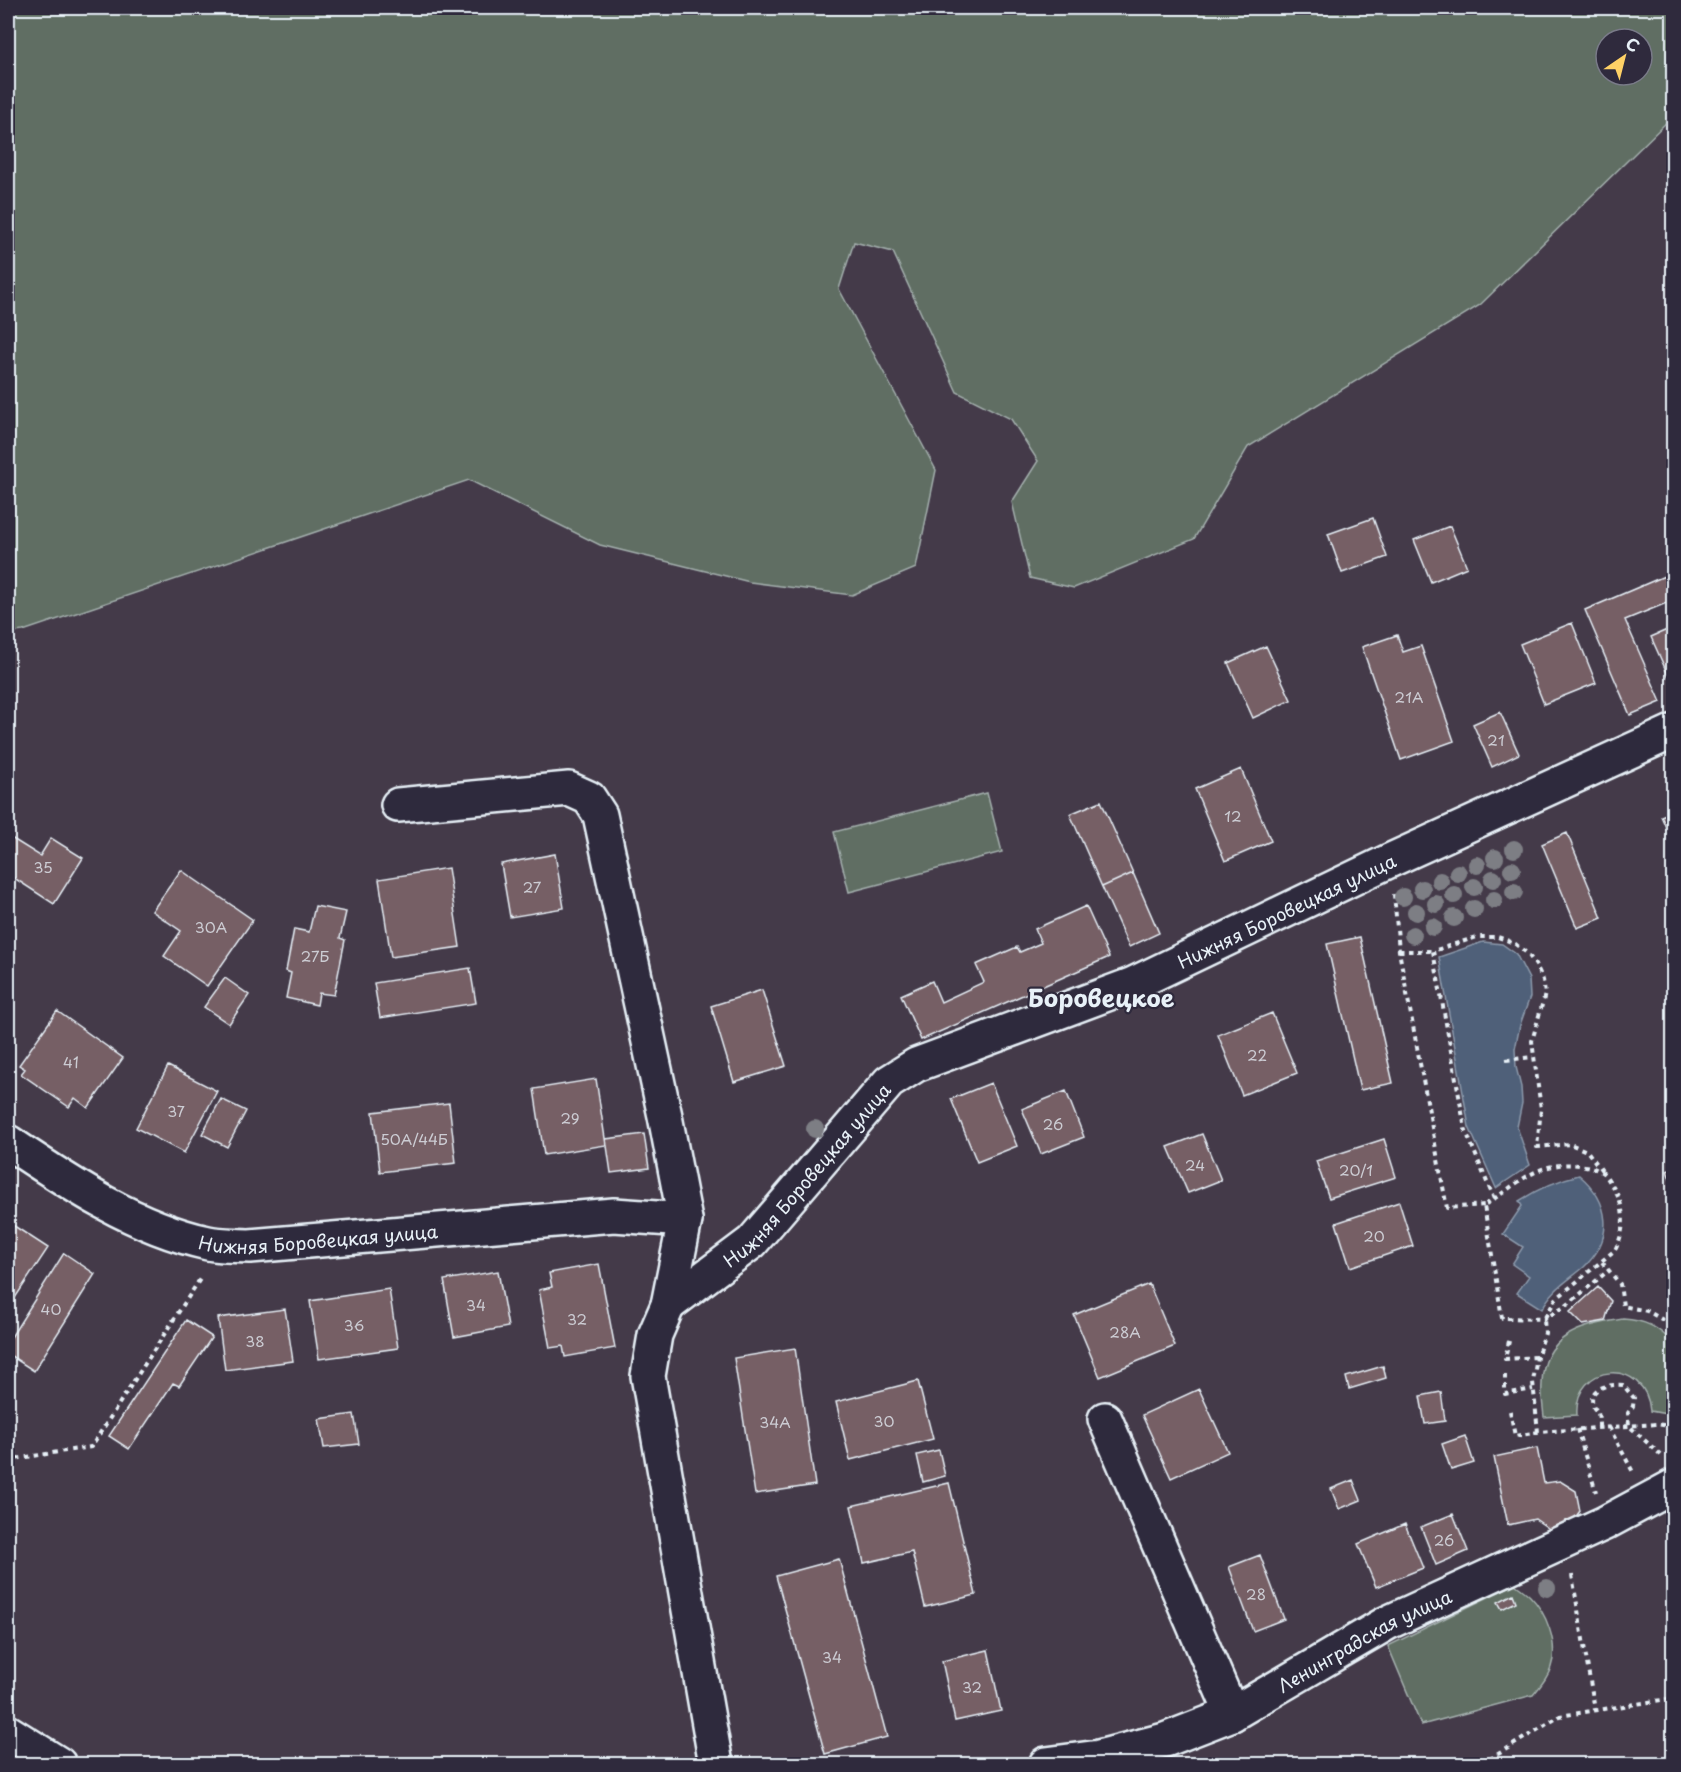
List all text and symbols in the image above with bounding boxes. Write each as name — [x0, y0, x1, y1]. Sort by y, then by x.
north arrow — [1594, 27, 1654, 87]
text: С — [1621, 31, 1645, 57]
house number: 21А — [1395, 685, 1423, 708]
house number: 21 — [1487, 728, 1505, 751]
house number: 12 — [1224, 804, 1242, 827]
street label: Нижняя Боровецкая улица — [1172, 846, 1401, 974]
house number: 35 — [33, 855, 53, 878]
house number: 27 — [523, 875, 542, 898]
house number: 30А — [195, 915, 227, 938]
house number: 27Б — [301, 944, 329, 967]
district label: Боровецкое — [1028, 979, 1175, 1015]
house number: 22 — [1247, 1043, 1267, 1066]
house number: 41 — [63, 1050, 79, 1073]
street label: Нижняя Боровецкая улица — [717, 1076, 897, 1273]
house number: 37 — [167, 1099, 185, 1122]
house number: 29 — [560, 1106, 580, 1129]
house number: 26 — [1043, 1112, 1063, 1135]
house number: 50А/44Б — [380, 1127, 448, 1150]
house number: 24 — [1185, 1153, 1205, 1176]
house number: 20/1 — [1339, 1158, 1373, 1181]
street label: Нижняя Боровецкая улица — [196, 1217, 439, 1260]
house number: 20 — [1363, 1224, 1385, 1247]
house number: 34 — [466, 1293, 486, 1316]
house number: 40 — [41, 1297, 61, 1320]
house number: 32 — [567, 1307, 587, 1330]
house number: 36 — [344, 1313, 364, 1336]
house number: 28А — [1109, 1320, 1141, 1343]
house number: 38 — [245, 1329, 265, 1352]
house number: 30 — [874, 1409, 894, 1432]
house number: 34А — [759, 1410, 791, 1433]
house number: 26 — [1434, 1528, 1454, 1551]
house number: 28 — [1246, 1582, 1266, 1605]
street label: Ленинградская улица — [1272, 1582, 1456, 1698]
house number: 34 — [822, 1645, 842, 1668]
house number: 32 — [962, 1675, 982, 1698]

